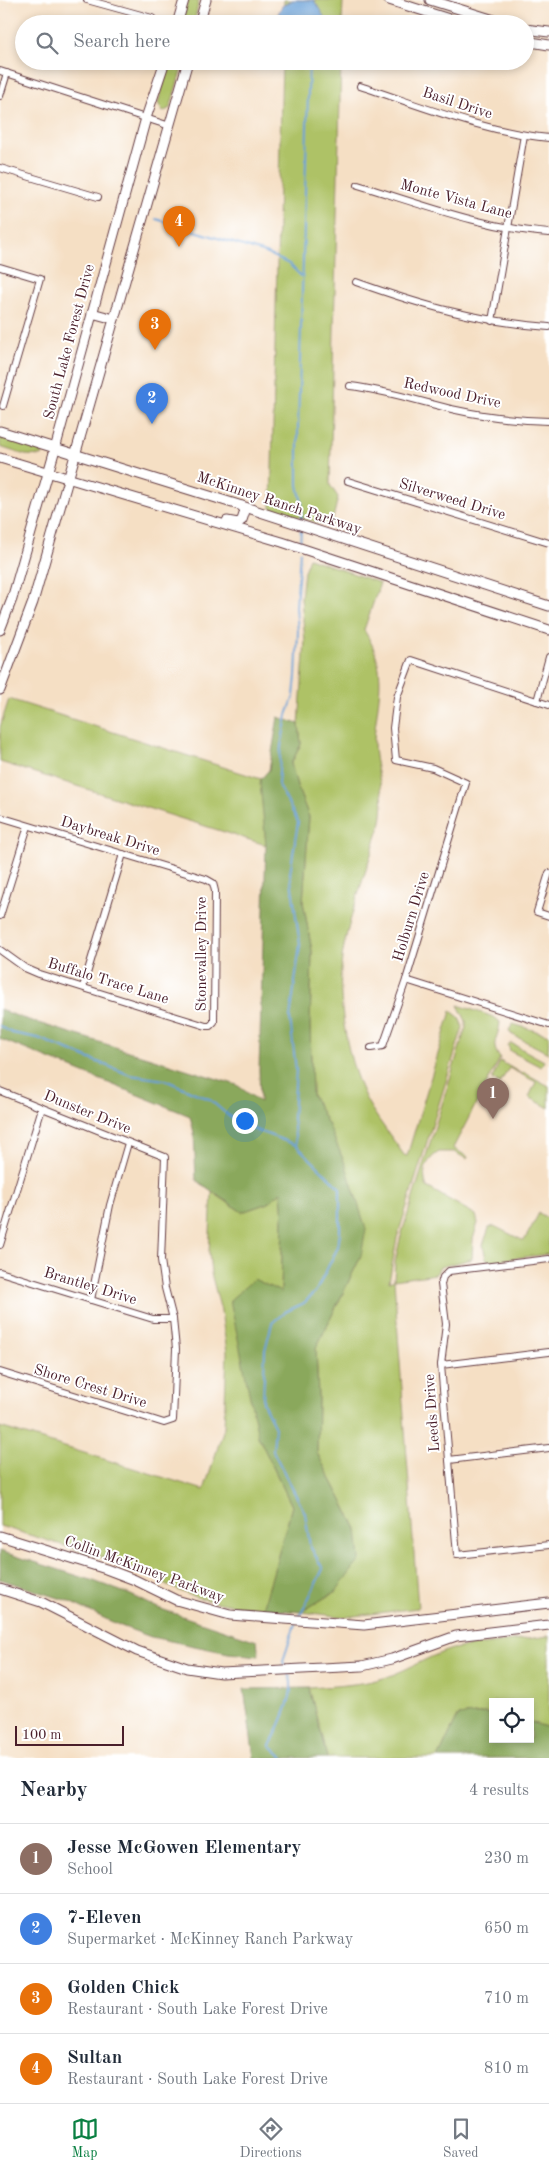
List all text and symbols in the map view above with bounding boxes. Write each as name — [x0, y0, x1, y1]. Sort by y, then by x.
search box — [15, 15, 534, 70]
icon: search — [33, 29, 61, 57]
text: Search here — [73, 33, 170, 52]
street label: Basil Drive — [420, 86, 494, 122]
street label: Monte Vista Lane — [398, 178, 514, 222]
pin: 4 — [163, 206, 195, 247]
street label: South Lake Forest Drive — [42, 263, 98, 421]
pin: 3 — [139, 309, 171, 350]
street label: Redwood Drive — [402, 376, 502, 412]
pin: 2 — [136, 383, 168, 424]
street label: McKinney Ranch Parkway — [195, 470, 363, 538]
street label: Silverweed Drive — [397, 477, 507, 523]
street label: Daybreak Drive — [59, 815, 162, 859]
street label: Holburn Drive — [391, 870, 433, 964]
street label: Stonevalley Drive — [195, 896, 210, 1012]
street label: Buffalo Trace Lane — [46, 956, 170, 1008]
pin: 1 — [477, 1078, 509, 1119]
street label: Dunster Drive — [41, 1089, 133, 1137]
your location — [232, 1108, 258, 1134]
street label: Brantley Drive — [42, 1266, 138, 1308]
street label: Shore Crest Drive — [32, 1363, 148, 1411]
street label: Leeds Drive — [423, 1373, 443, 1453]
street label: Collin McKinney Parkway — [62, 1534, 226, 1606]
map controls — [489, 1698, 534, 1743]
button: locate — [489, 1698, 534, 1743]
scale bar — [15, 1723, 124, 1746]
text: 100 m — [22, 1728, 61, 1742]
text: Nearby — [20, 1780, 88, 1801]
text: 4 results — [469, 1783, 529, 1799]
text: Jesse McGowen Elementary — [67, 1839, 302, 1858]
text: 1 — [31, 1851, 41, 1867]
text: 230 m — [484, 1851, 529, 1867]
text: School — [67, 1862, 113, 1878]
text: 7-Eleven — [67, 1909, 142, 1928]
text: 2 — [31, 1921, 41, 1937]
text: 650 m — [484, 1921, 529, 1937]
text: Supermarket · McKinney Ranch Parkway — [67, 1932, 353, 1948]
text: Golden Chick — [67, 1979, 180, 1998]
text: 3 — [31, 1991, 41, 2007]
text: 710 m — [484, 1991, 529, 2007]
text: Restaurant · South Lake Forest Drive — [67, 2002, 328, 2018]
text: Sultan — [67, 2049, 122, 2068]
text: 4 — [31, 2061, 41, 2077]
text: 810 m — [484, 2061, 529, 2077]
text: Restaurant · South Lake Forest Drive — [67, 2072, 328, 2088]
tab: Map — [71, 2115, 99, 2162]
tab: Directions — [240, 2115, 302, 2162]
tab: Saved — [443, 2115, 478, 2162]

